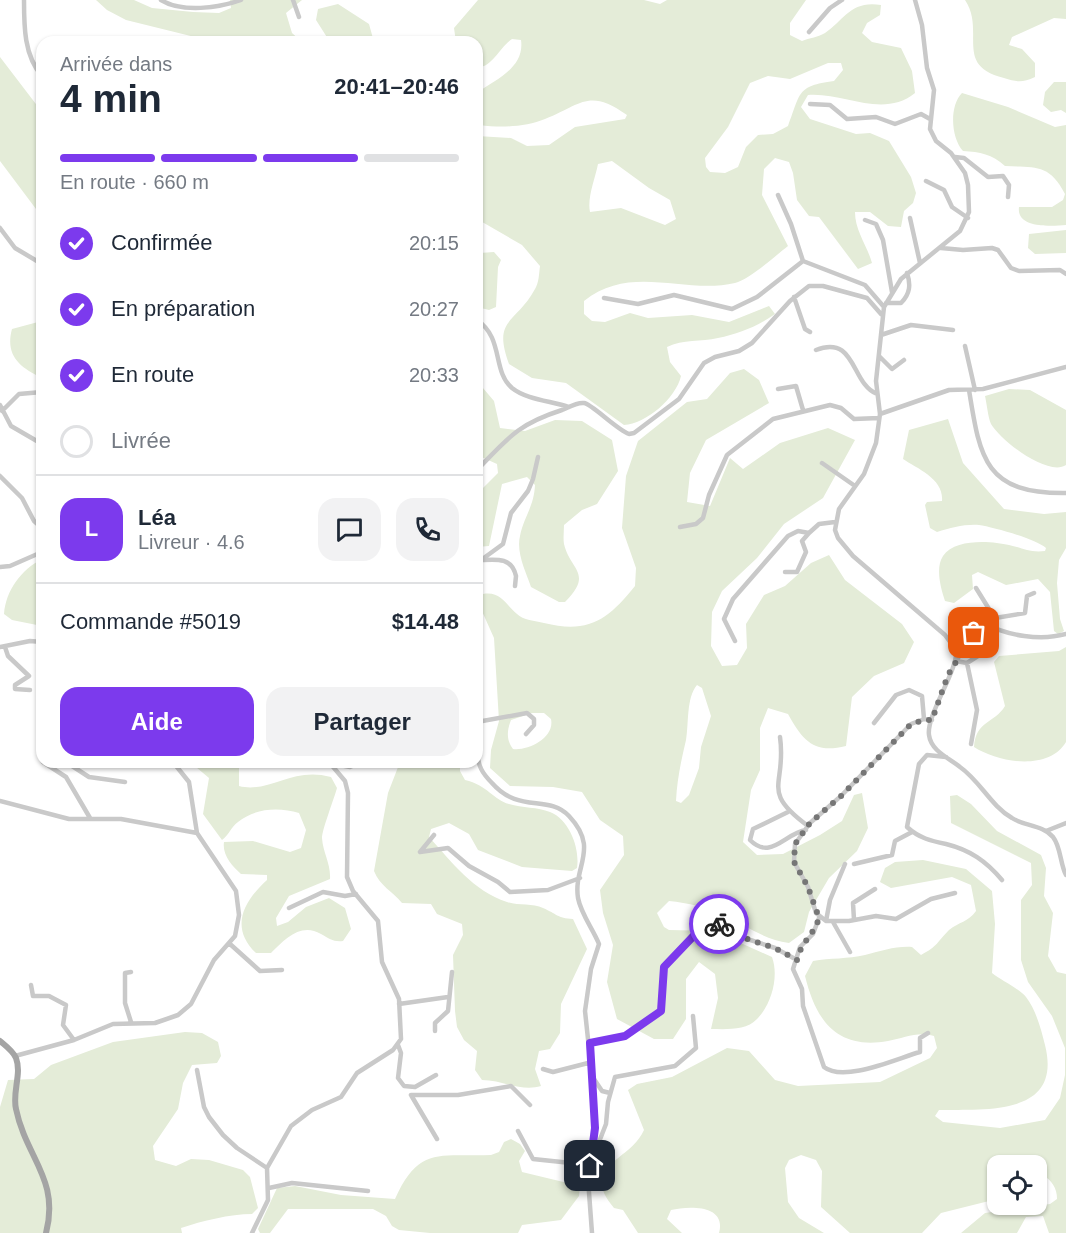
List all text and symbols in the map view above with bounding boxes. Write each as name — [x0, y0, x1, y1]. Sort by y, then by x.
text: Arrivée dans — [60, 53, 172, 75]
text: 20:41–20:46 — [334, 74, 459, 99]
text: 4 min — [60, 77, 162, 120]
text: En route · 660 m — [60, 171, 209, 193]
icon: check — [60, 227, 93, 260]
text: Confirmée — [111, 230, 212, 255]
text: 20:15 — [409, 232, 459, 254]
icon: check — [60, 293, 93, 326]
text: En préparation — [111, 296, 255, 321]
text: 20:27 — [409, 298, 459, 320]
icon: check — [60, 359, 93, 392]
text: En route — [111, 362, 194, 387]
text: 20:33 — [409, 364, 459, 386]
text: Livrée — [111, 428, 171, 453]
button: chat — [318, 498, 381, 561]
button: phone — [396, 498, 459, 561]
text: Léa — [138, 505, 176, 530]
text: L — [85, 516, 98, 541]
text: Livreur · 4.6 — [138, 531, 245, 553]
pin — [948, 607, 999, 658]
text: Commande #5019 — [60, 609, 241, 634]
text: $14.48 — [392, 609, 459, 634]
icon: bag — [957, 616, 990, 649]
button: Aide — [60, 687, 254, 756]
button: Partager — [266, 687, 459, 756]
courier — [689, 894, 749, 954]
icon: bike — [703, 908, 736, 941]
pin — [564, 1140, 615, 1191]
icon: home — [573, 1149, 606, 1182]
map controls — [987, 1155, 1047, 1215]
button: locate — [987, 1155, 1047, 1215]

